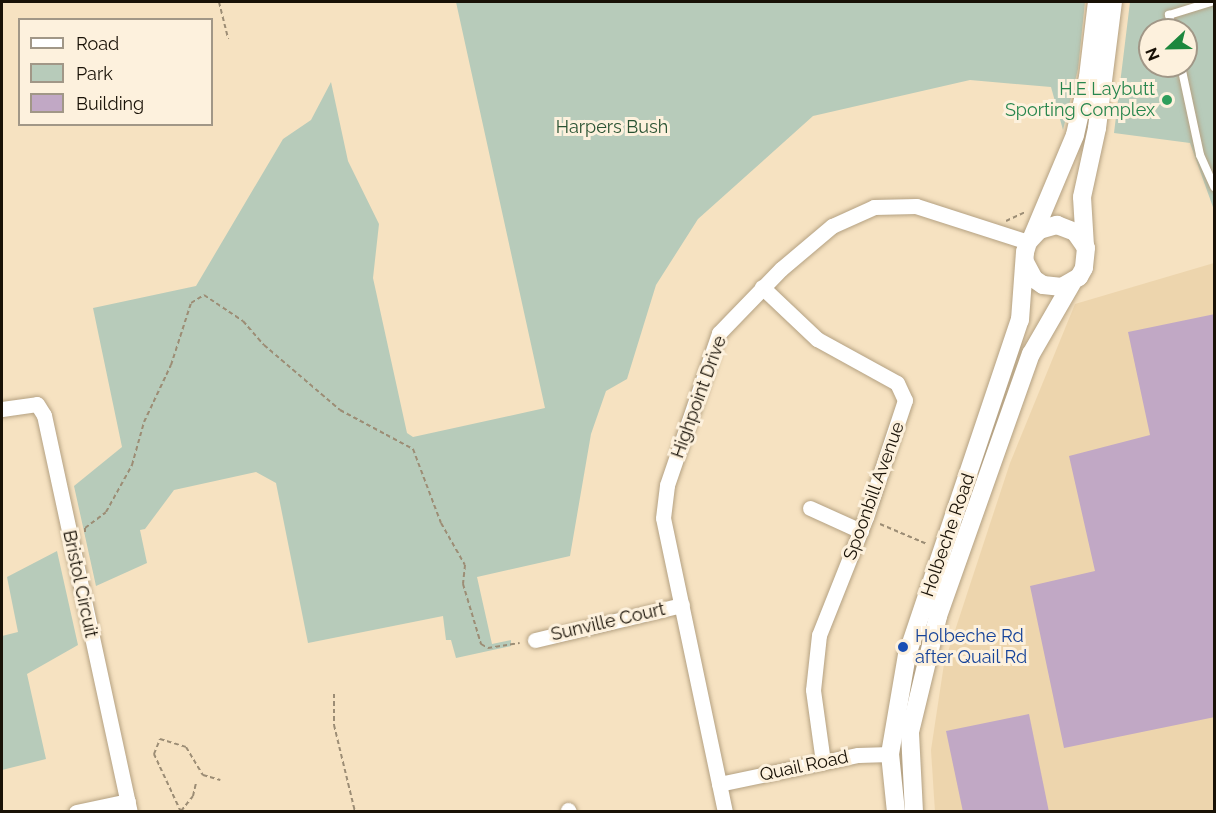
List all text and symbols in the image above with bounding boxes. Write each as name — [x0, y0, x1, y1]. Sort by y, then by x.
legend — [18, 18, 213, 126]
north arrow — [1138, 18, 1198, 78]
text: Road — [76, 33, 119, 54]
text: N — [1142, 45, 1164, 63]
text: Park — [76, 63, 113, 84]
place label: H.E Laybutt Sporting Complex — [1005, 79, 1155, 122]
text: Building — [76, 93, 144, 114]
marker: H.E Laybutt Sporting Complex — [1160, 93, 1174, 107]
park label: Harpers Bush — [556, 116, 668, 138]
street label: Highpoint Drive — [667, 333, 731, 461]
street label: Spoonbill Avenue — [839, 418, 909, 564]
street label: Holbeche Road — [917, 470, 979, 600]
street label: Bristol Circuit — [58, 528, 102, 640]
street label: Sunville Court — [549, 598, 667, 646]
place label: Holbeche Rd after Quail Rd — [915, 626, 1028, 668]
marker: Holbeche Rd after Quail Rd — [896, 640, 910, 654]
street label: Quail Road — [757, 746, 851, 786]

